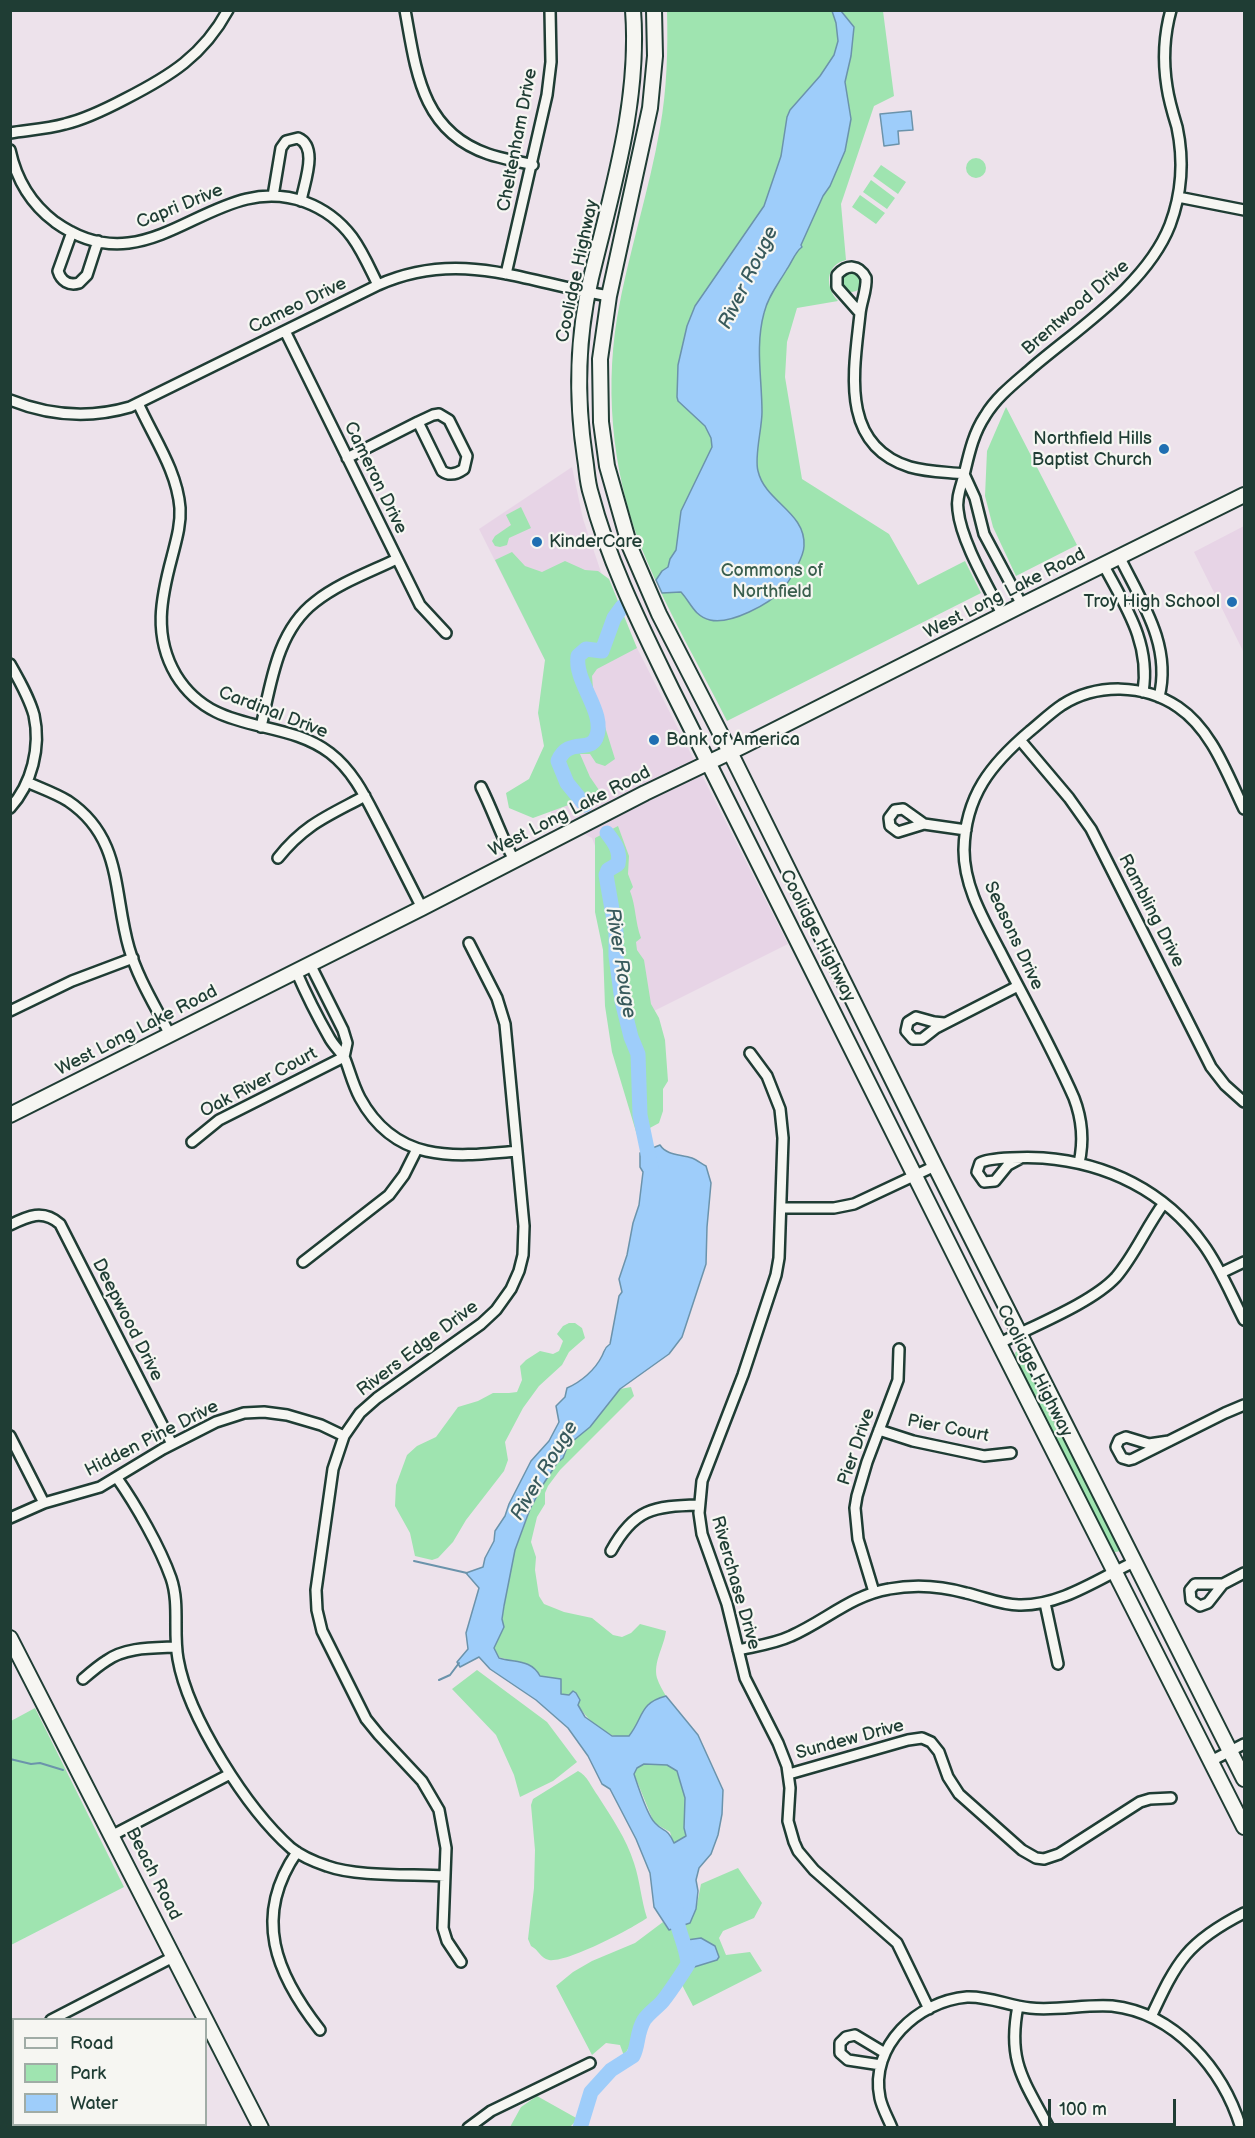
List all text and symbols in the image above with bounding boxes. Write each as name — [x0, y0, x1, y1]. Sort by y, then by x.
street label: Cheltenham Drive — [494, 67, 542, 213]
street label: Capri Drive — [134, 180, 226, 234]
street label: Coolidge Highway — [552, 198, 604, 344]
water label: River Rouge — [714, 223, 784, 333]
street label: Brentwood Drive — [1018, 256, 1134, 360]
street label: Cameo Drive — [246, 273, 350, 339]
street label: Cameron Drive — [339, 418, 411, 538]
place label: Northfield Hills Baptist Church — [1032, 428, 1152, 470]
marker: Northfield Hills Baptist Church — [1157, 442, 1171, 456]
place label: KinderCare — [549, 531, 642, 553]
marker: KinderCare — [530, 535, 544, 549]
street label: West Long Lake Road — [921, 544, 1089, 644]
park label: Commons of Northfield — [721, 560, 823, 602]
place label: Troy High School — [1084, 591, 1220, 613]
marker: Troy High School — [1225, 595, 1239, 609]
street label: Cardinal Drive — [215, 682, 331, 744]
place label: Bank of America — [666, 729, 800, 751]
marker: Bank of America — [647, 733, 661, 747]
street label: West Long Lake Road — [486, 762, 654, 862]
street label: Rambling Drive — [1113, 851, 1189, 971]
street label: Coolidge Highway — [774, 866, 860, 1006]
street label: Seasons Drive — [978, 878, 1048, 994]
water label: River Rouge — [599, 906, 641, 1020]
street label: West Long Lake Road — [53, 981, 221, 1081]
street label: Oak River Court — [197, 1043, 321, 1123]
street label: Deepwood Drive — [87, 1255, 167, 1385]
street label: Rivers Edge Drive — [353, 1296, 483, 1402]
street label: Coolidge Highway — [991, 1301, 1077, 1441]
street label: Hidden Pine Drive — [82, 1396, 222, 1482]
street label: Pier Drive — [834, 1406, 880, 1488]
street label: Pier Court — [905, 1411, 991, 1447]
water label: River Rouge — [506, 1417, 584, 1525]
street label: Riverchase Drive — [706, 1514, 764, 1652]
street label: Sundew Drive — [793, 1715, 907, 1765]
street label: Beach Road — [120, 1824, 186, 1924]
legend — [12, 2018, 207, 2126]
text: Road — [70, 2033, 114, 2054]
text: Park — [70, 2063, 106, 2084]
scale bar — [1051, 2087, 1178, 2125]
text: Water — [70, 2093, 118, 2114]
text: 100 m — [1059, 2099, 1107, 2120]

